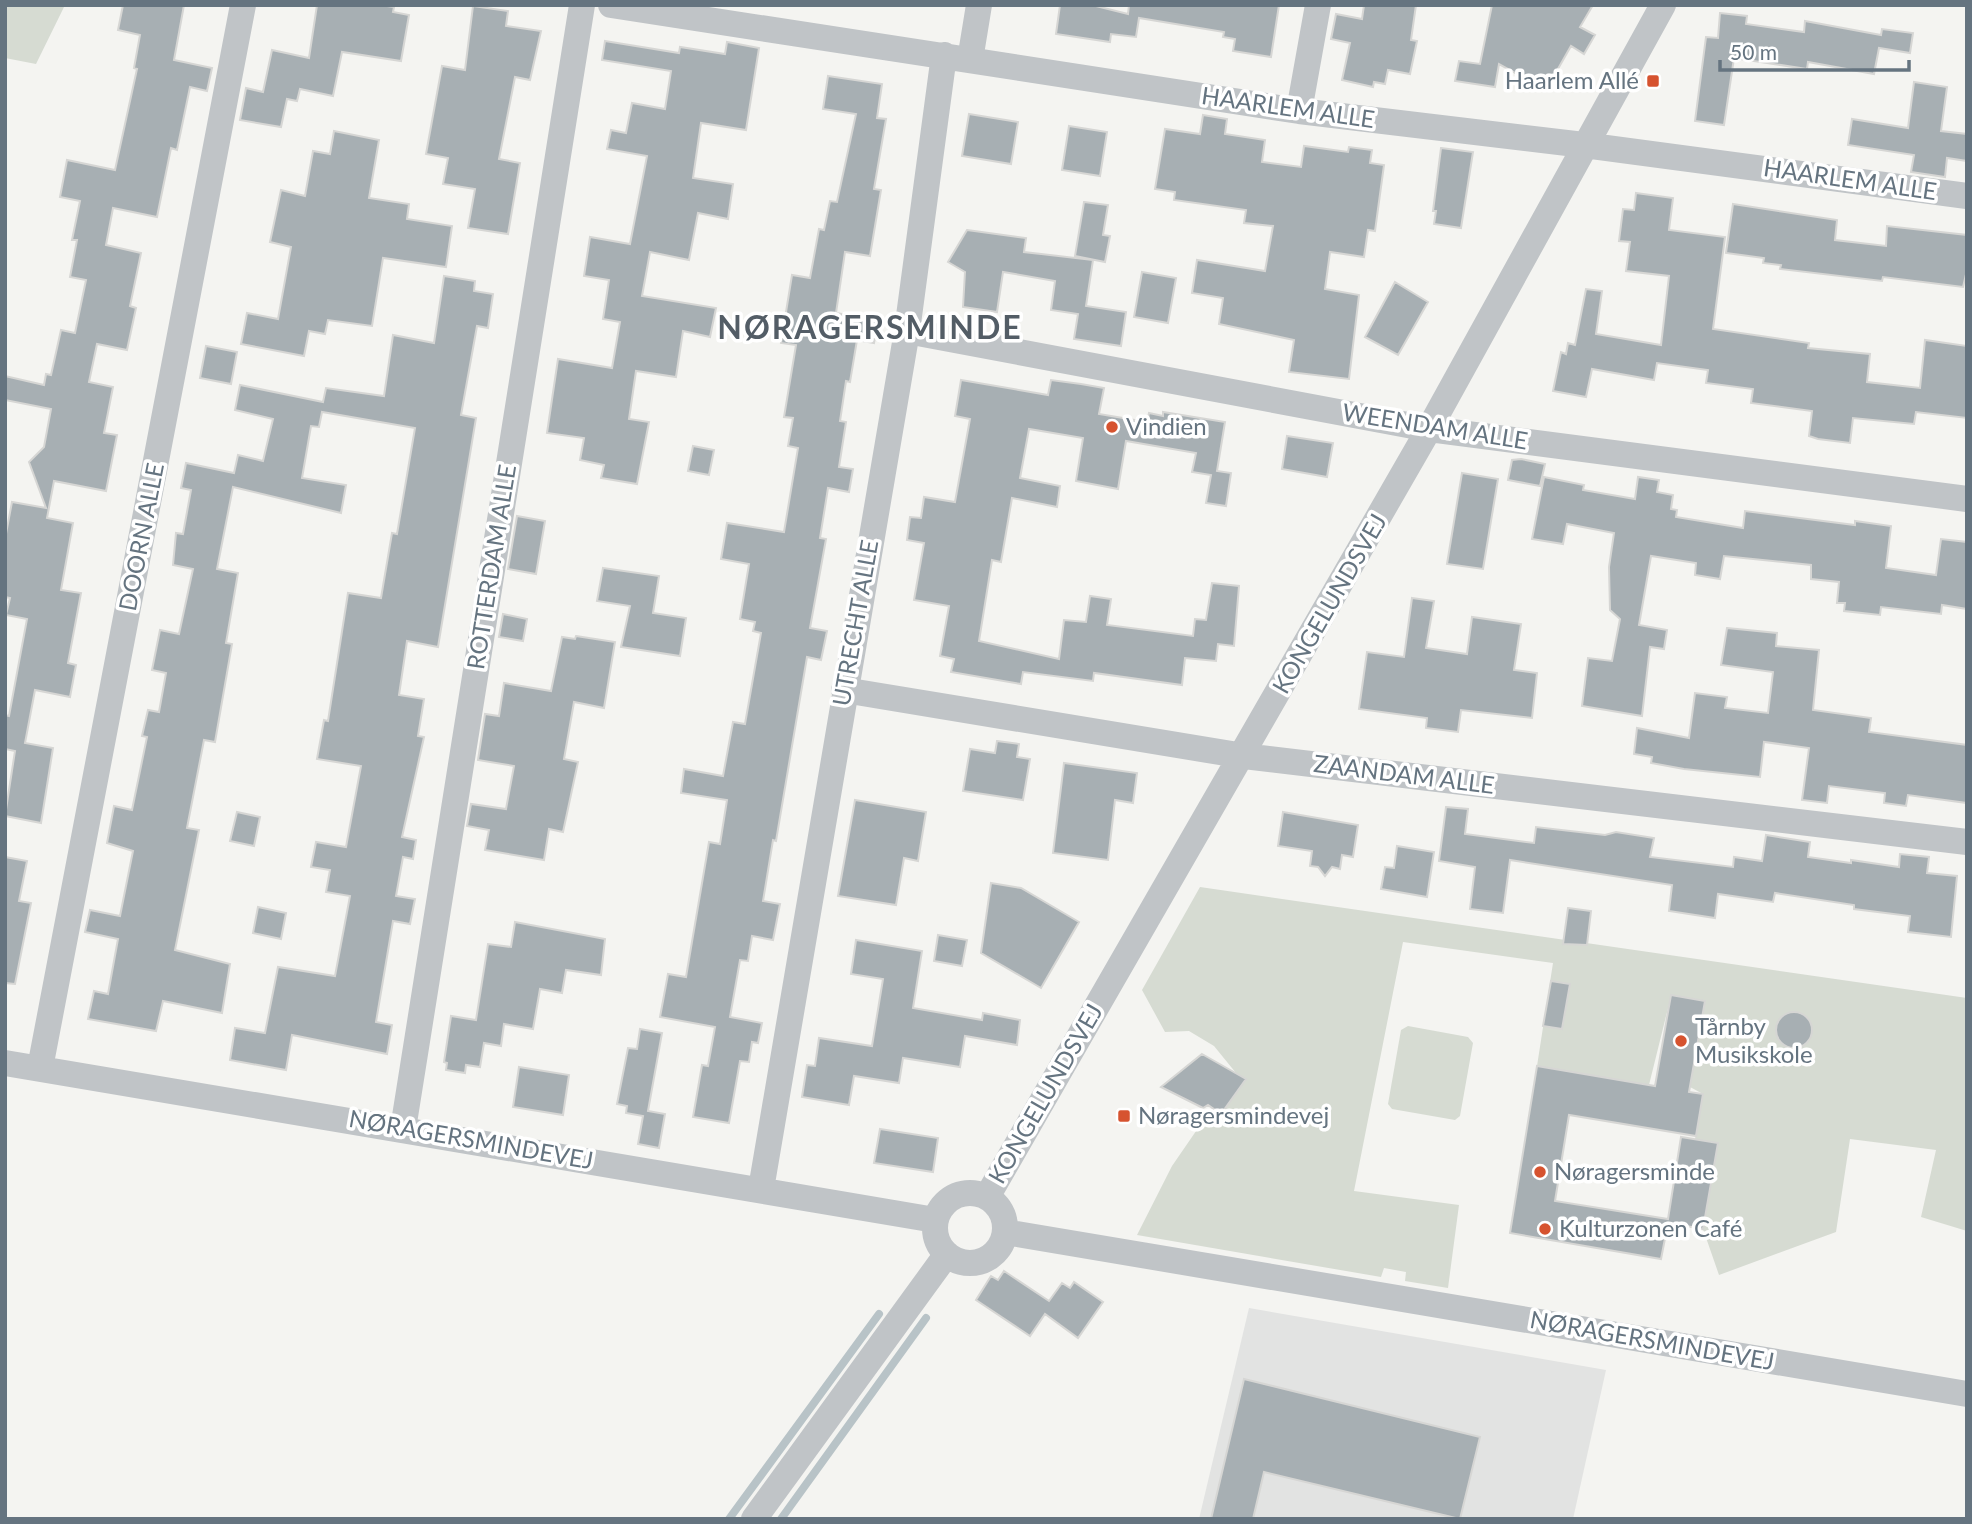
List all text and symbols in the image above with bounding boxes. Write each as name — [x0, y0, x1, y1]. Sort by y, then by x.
scale bar — [1720, 28, 1909, 72]
text: 50 m — [1730, 39, 1777, 64]
place label: Haarlem Allé — [1505, 65, 1639, 94]
marker: Haarlem Allé — [1645, 73, 1661, 89]
street label: HAARLEM ALLE — [1200, 80, 1377, 133]
street label: HAARLEM ALLE — [1762, 152, 1939, 205]
district label: NØRAGERSMINDE — [717, 307, 1023, 346]
street label: WEENDAM ALLE — [1340, 397, 1530, 454]
place label: Vindien — [1126, 411, 1207, 440]
marker: Vindien — [1104, 419, 1120, 435]
street label: DOORN ALLE — [112, 460, 169, 613]
street label: ROTTERDAM ALLE — [460, 462, 521, 671]
street label: KONGELUNDSVEJ — [1265, 508, 1392, 698]
street label: UTRECHT ALLE — [826, 537, 883, 708]
street label: ZAANDAM ALLE — [1312, 748, 1496, 799]
street label: KONGELUNDSVEJ — [981, 998, 1108, 1188]
place label: Tårnby Musikskole — [1695, 1011, 1813, 1068]
marker: Tårnby Musikskole — [1673, 1033, 1689, 1049]
place label: Nøragersmindevej — [1138, 1100, 1329, 1129]
street label: NØRAGERSMINDEVEJ — [347, 1103, 596, 1174]
marker: Nøragersmindevej — [1116, 1108, 1132, 1124]
place label: Nøragersminde — [1554, 1156, 1715, 1185]
marker: Nøragersminde — [1532, 1164, 1548, 1180]
place label: Kulturzonen Café — [1559, 1213, 1742, 1242]
marker: Kulturzonen Café — [1537, 1221, 1553, 1237]
street label: NØRAGERSMINDEVEJ — [1528, 1304, 1777, 1375]

